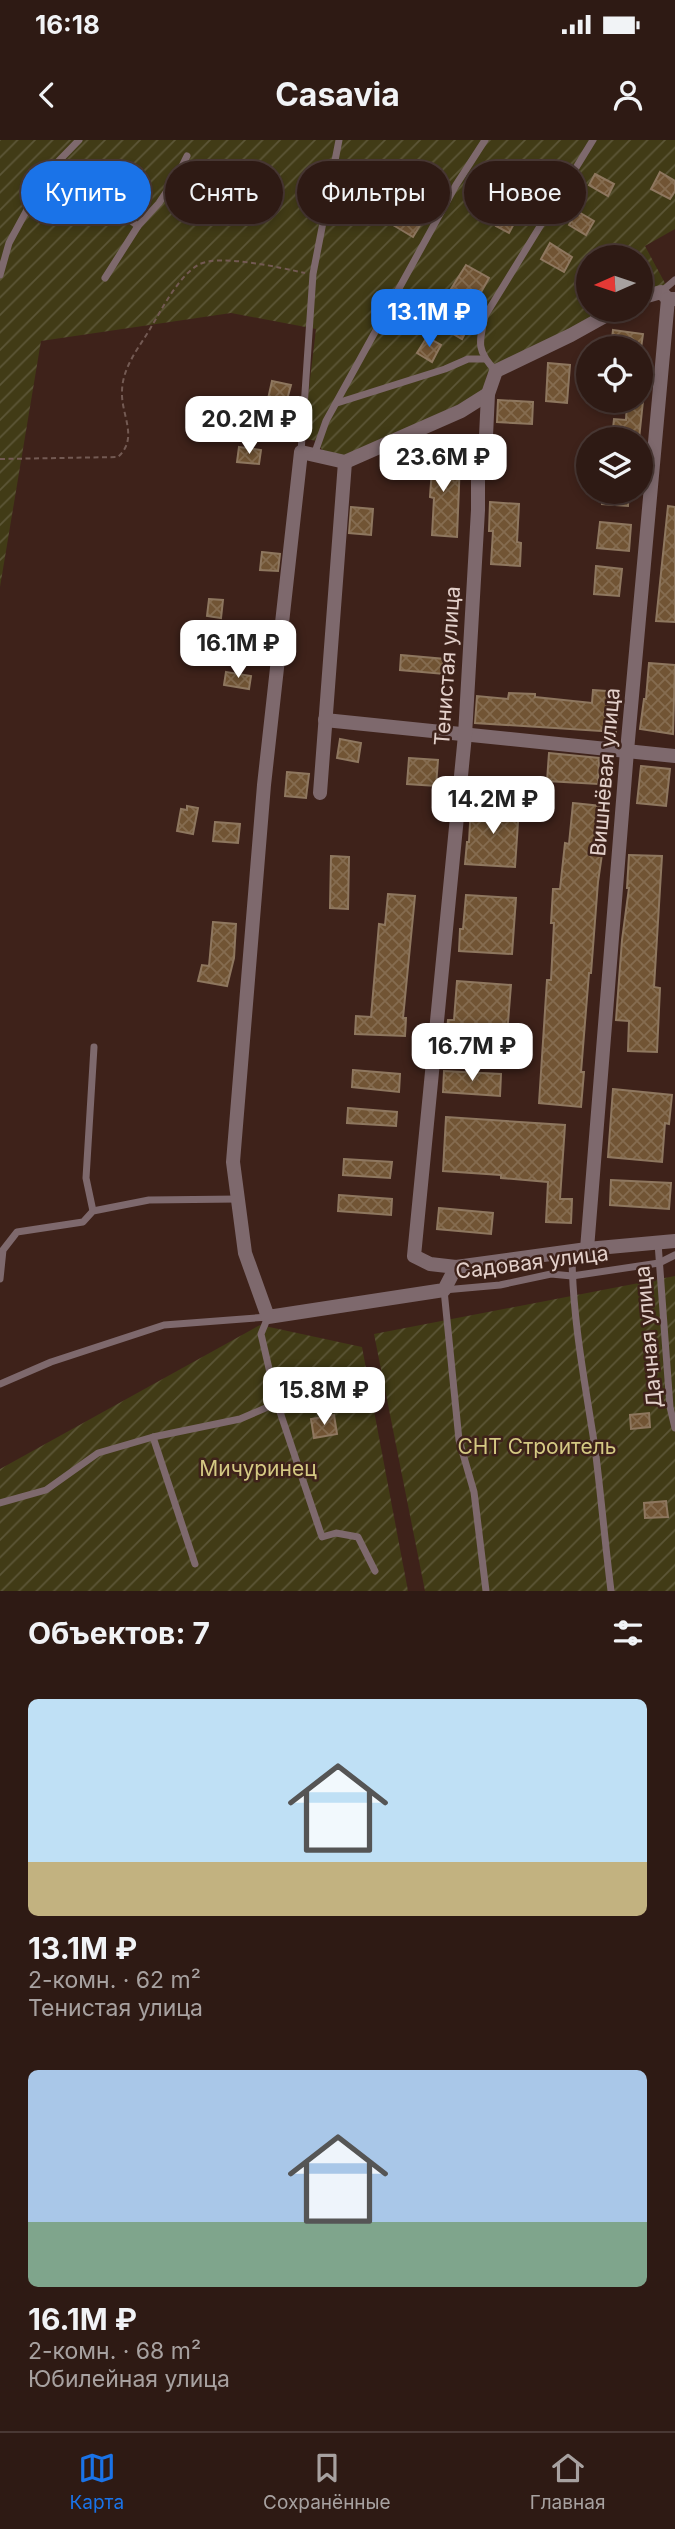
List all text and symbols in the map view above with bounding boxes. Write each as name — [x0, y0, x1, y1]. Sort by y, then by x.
text: 16:18 — [35, 9, 100, 40]
text: Casavia — [275, 75, 400, 114]
icon: back — [28, 76, 66, 114]
icon: person — [609, 76, 647, 114]
chip: Купить — [21, 161, 151, 224]
chip: Снять — [165, 161, 283, 224]
chip: Фильтры — [297, 161, 450, 224]
chip: Новое — [464, 161, 586, 224]
north arrow — [576, 245, 653, 322]
map controls — [576, 245, 653, 504]
pin: 13.1M ₽ — [364, 290, 494, 349]
text: 13.1M ₽ — [387, 298, 471, 326]
button: locate — [576, 336, 653, 413]
pin: 20.2M ₽ — [184, 396, 314, 456]
text: 20.2M ₽ — [201, 405, 297, 433]
button: layers — [576, 427, 653, 504]
pin: 23.6M ₽ — [378, 434, 508, 494]
text: 23.6M ₽ — [396, 443, 490, 471]
street label: Тенистая улица — [429, 585, 465, 747]
pin: 16.1M ₽ — [173, 620, 303, 680]
text: 16.1M ₽ — [196, 629, 280, 657]
street label: Вишнёвая улица — [585, 687, 625, 857]
pin: 14.2M ₽ — [428, 776, 558, 836]
text: 14.2M ₽ — [448, 785, 538, 813]
pin: 16.7M ₽ — [407, 1024, 537, 1083]
text: 16.7M ₽ — [428, 1032, 516, 1060]
street label: Садовая улица — [454, 1240, 610, 1284]
street label: Дачная улица — [629, 1265, 667, 1409]
pin: 15.8M ₽ — [259, 1368, 389, 1427]
text: 15.8M ₽ — [279, 1376, 369, 1404]
park label: СНТ Строитель — [457, 1434, 617, 1459]
park label: Мичуринец — [199, 1456, 317, 1481]
icon: filters — [609, 1614, 647, 1652]
text: Объектов: 7 — [28, 1615, 210, 1651]
icon: home — [275, 1745, 401, 1871]
text: 13.1M ₽ — [28, 1930, 137, 1966]
text: 2-комн. · 62 m² — [28, 1966, 201, 1994]
text: Тенистая улица — [28, 1994, 203, 2022]
icon: home — [275, 2116, 401, 2242]
text: 16.1M ₽ — [28, 2301, 137, 2337]
text: 2-комн. · 68 m² — [28, 2337, 201, 2365]
text: Юбилейная улица — [28, 2365, 230, 2393]
tab: Карта — [70, 2449, 124, 2514]
tab: Сохранённые — [263, 2449, 391, 2514]
tab: Главная — [530, 2449, 605, 2514]

